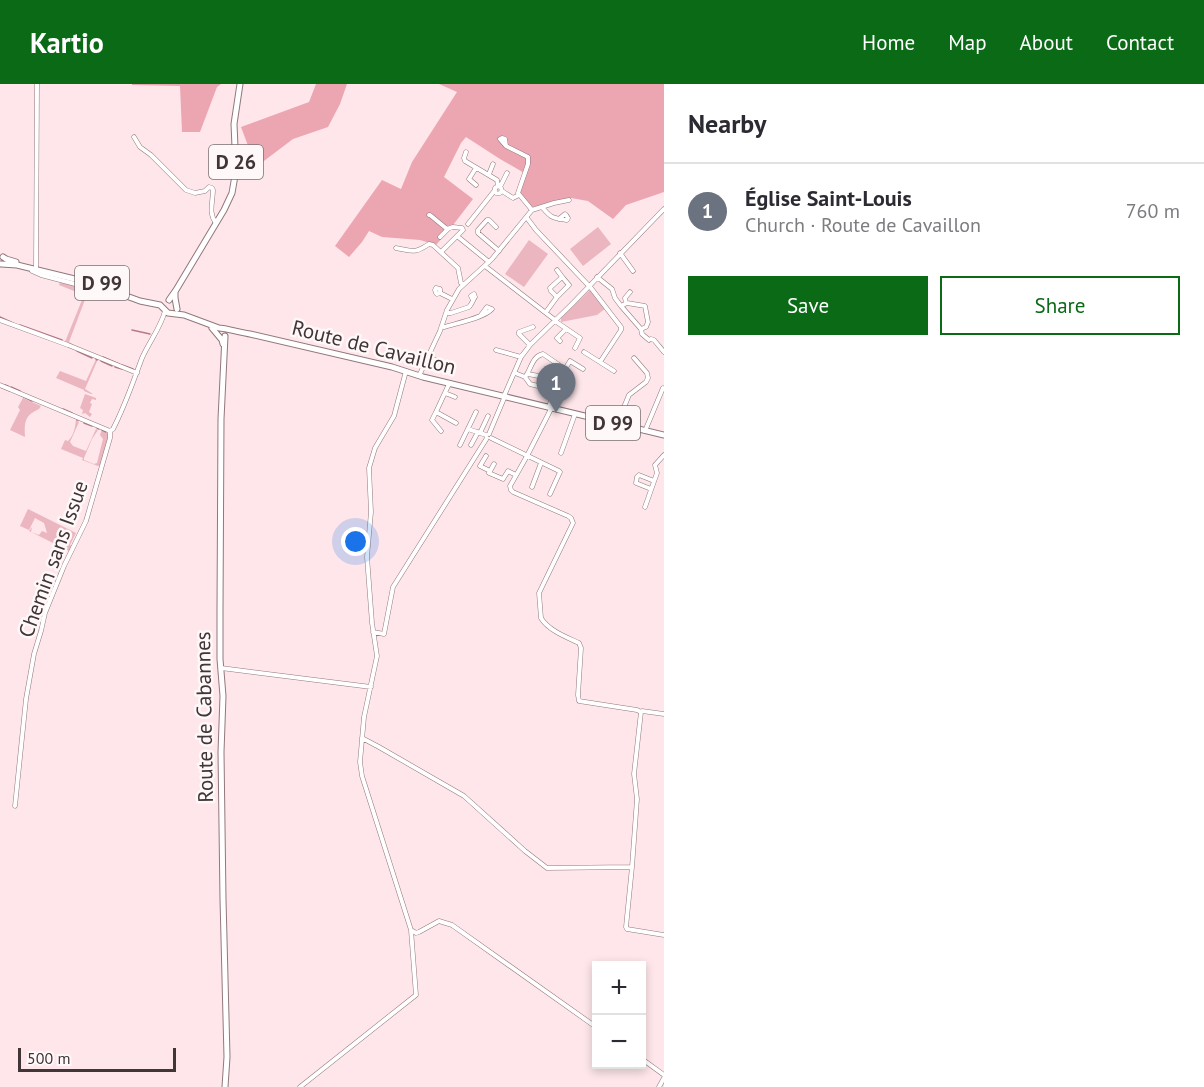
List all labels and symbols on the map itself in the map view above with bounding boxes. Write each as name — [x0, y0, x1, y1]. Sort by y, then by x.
road number: D 26 — [209, 145, 263, 179]
road number: D 99 — [75, 266, 129, 300]
street label: Route de Cavaillon — [289, 314, 459, 380]
pin: 1 — [536, 364, 576, 413]
road number: D 99 — [586, 406, 640, 440]
street label: Chemin sans Issue — [12, 477, 94, 641]
your location — [341, 527, 370, 556]
street label: Route de Cabannes — [189, 631, 219, 803]
scale bar — [18, 1045, 176, 1072]

